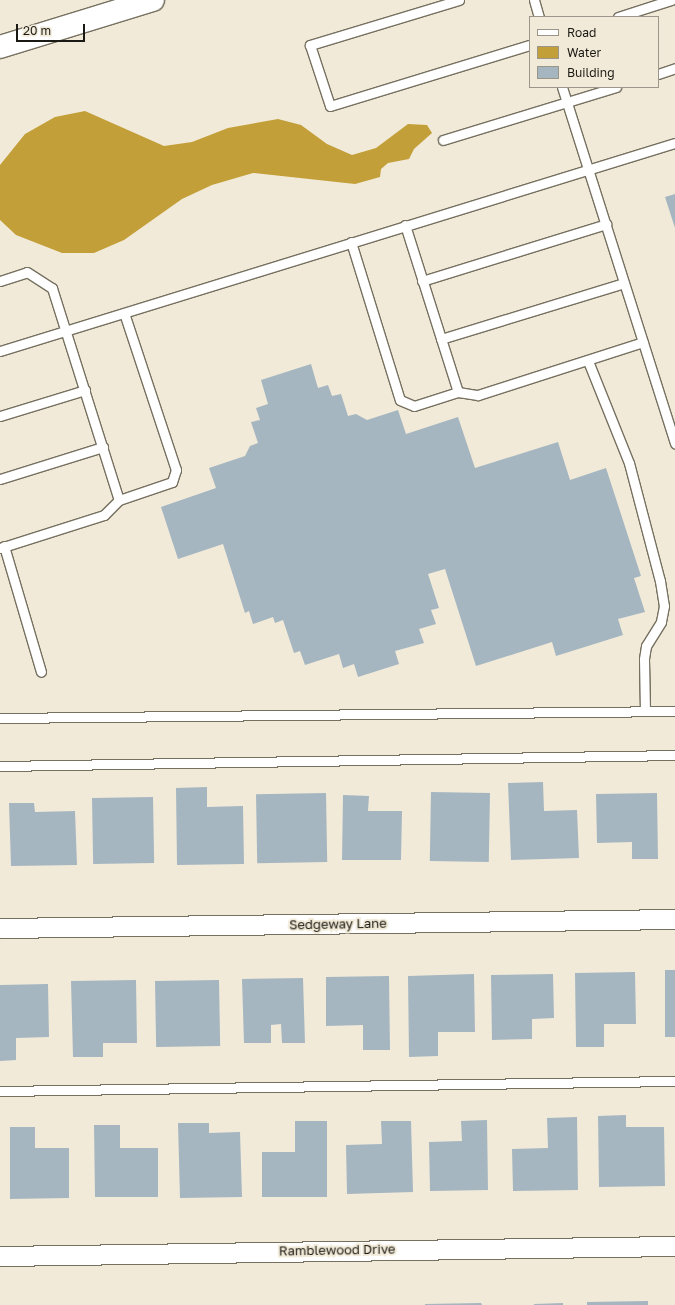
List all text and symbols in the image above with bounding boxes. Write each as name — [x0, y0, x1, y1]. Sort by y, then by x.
scale bar — [18, 16, 87, 42]
legend — [529, 16, 659, 88]
text: 20 m — [23, 23, 51, 38]
text: Road — [567, 25, 596, 40]
text: Water — [567, 45, 601, 60]
text: Building — [567, 65, 615, 80]
street label: Sedgeway Lane — [289, 915, 387, 933]
street label: Ramblewood Drive — [279, 1241, 395, 1259]

